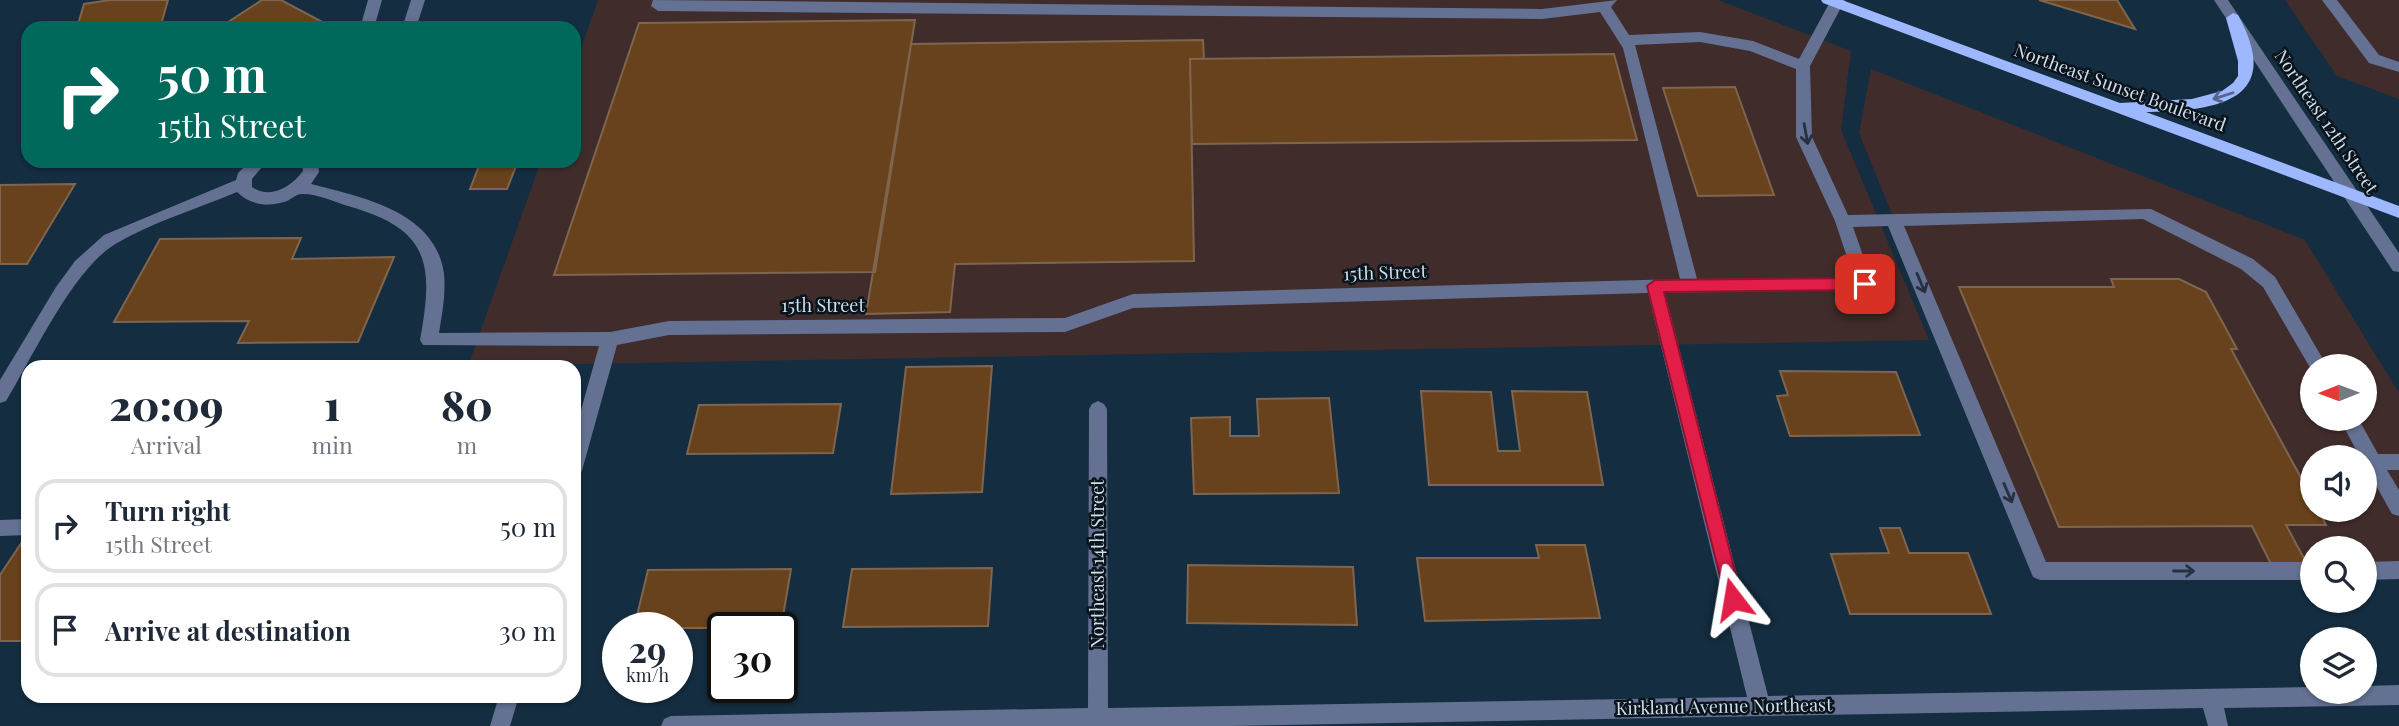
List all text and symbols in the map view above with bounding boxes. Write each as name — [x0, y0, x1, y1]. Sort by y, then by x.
street label: Northeast Sunset Boulevard — [2011, 38, 2230, 137]
text: 50 m — [157, 40, 267, 105]
street label: Northeast 12th Street — [2270, 45, 2384, 199]
icon: right — [42, 49, 133, 140]
one-way arrow — [2212, 91, 2234, 103]
text: 15th Street — [157, 103, 306, 146]
one-way arrow — [1800, 122, 1813, 145]
pin — [1835, 254, 1895, 314]
street label: 15th Street — [1343, 259, 1428, 285]
icon: arrive — [1846, 265, 1884, 303]
one-way arrow — [1915, 272, 1928, 293]
street label: 15th Street — [781, 293, 865, 317]
north arrow — [2300, 354, 2376, 430]
map controls — [2300, 354, 2377, 704]
text: 20:09 — [109, 376, 224, 432]
text: 1 — [324, 376, 340, 432]
text: 80 — [441, 376, 493, 432]
text: Arrival — [131, 429, 202, 460]
text: min — [312, 429, 353, 460]
text: m — [457, 429, 477, 460]
button: sound — [2300, 445, 2377, 522]
street label: Northeast 14th Street — [1085, 479, 1109, 649]
one-way arrow — [2002, 482, 2015, 503]
text: Turn right — [105, 493, 231, 528]
icon: right — [46, 507, 84, 545]
text: 50 m — [500, 509, 556, 544]
text: 15th Street — [105, 528, 212, 559]
button: search — [2300, 536, 2377, 613]
position arrow — [1696, 562, 1770, 636]
one-way arrow — [2172, 564, 2195, 578]
icon: arrive — [46, 611, 84, 649]
speed limit sign: 30 — [707, 612, 798, 703]
text: Arrive at destination — [105, 613, 351, 648]
text: 30 m — [499, 613, 556, 648]
text: 29 — [629, 625, 666, 672]
button: layers — [2300, 627, 2377, 704]
text: km/h — [626, 663, 669, 687]
street label: Kirkland Avenue Northeast — [1615, 692, 1833, 720]

